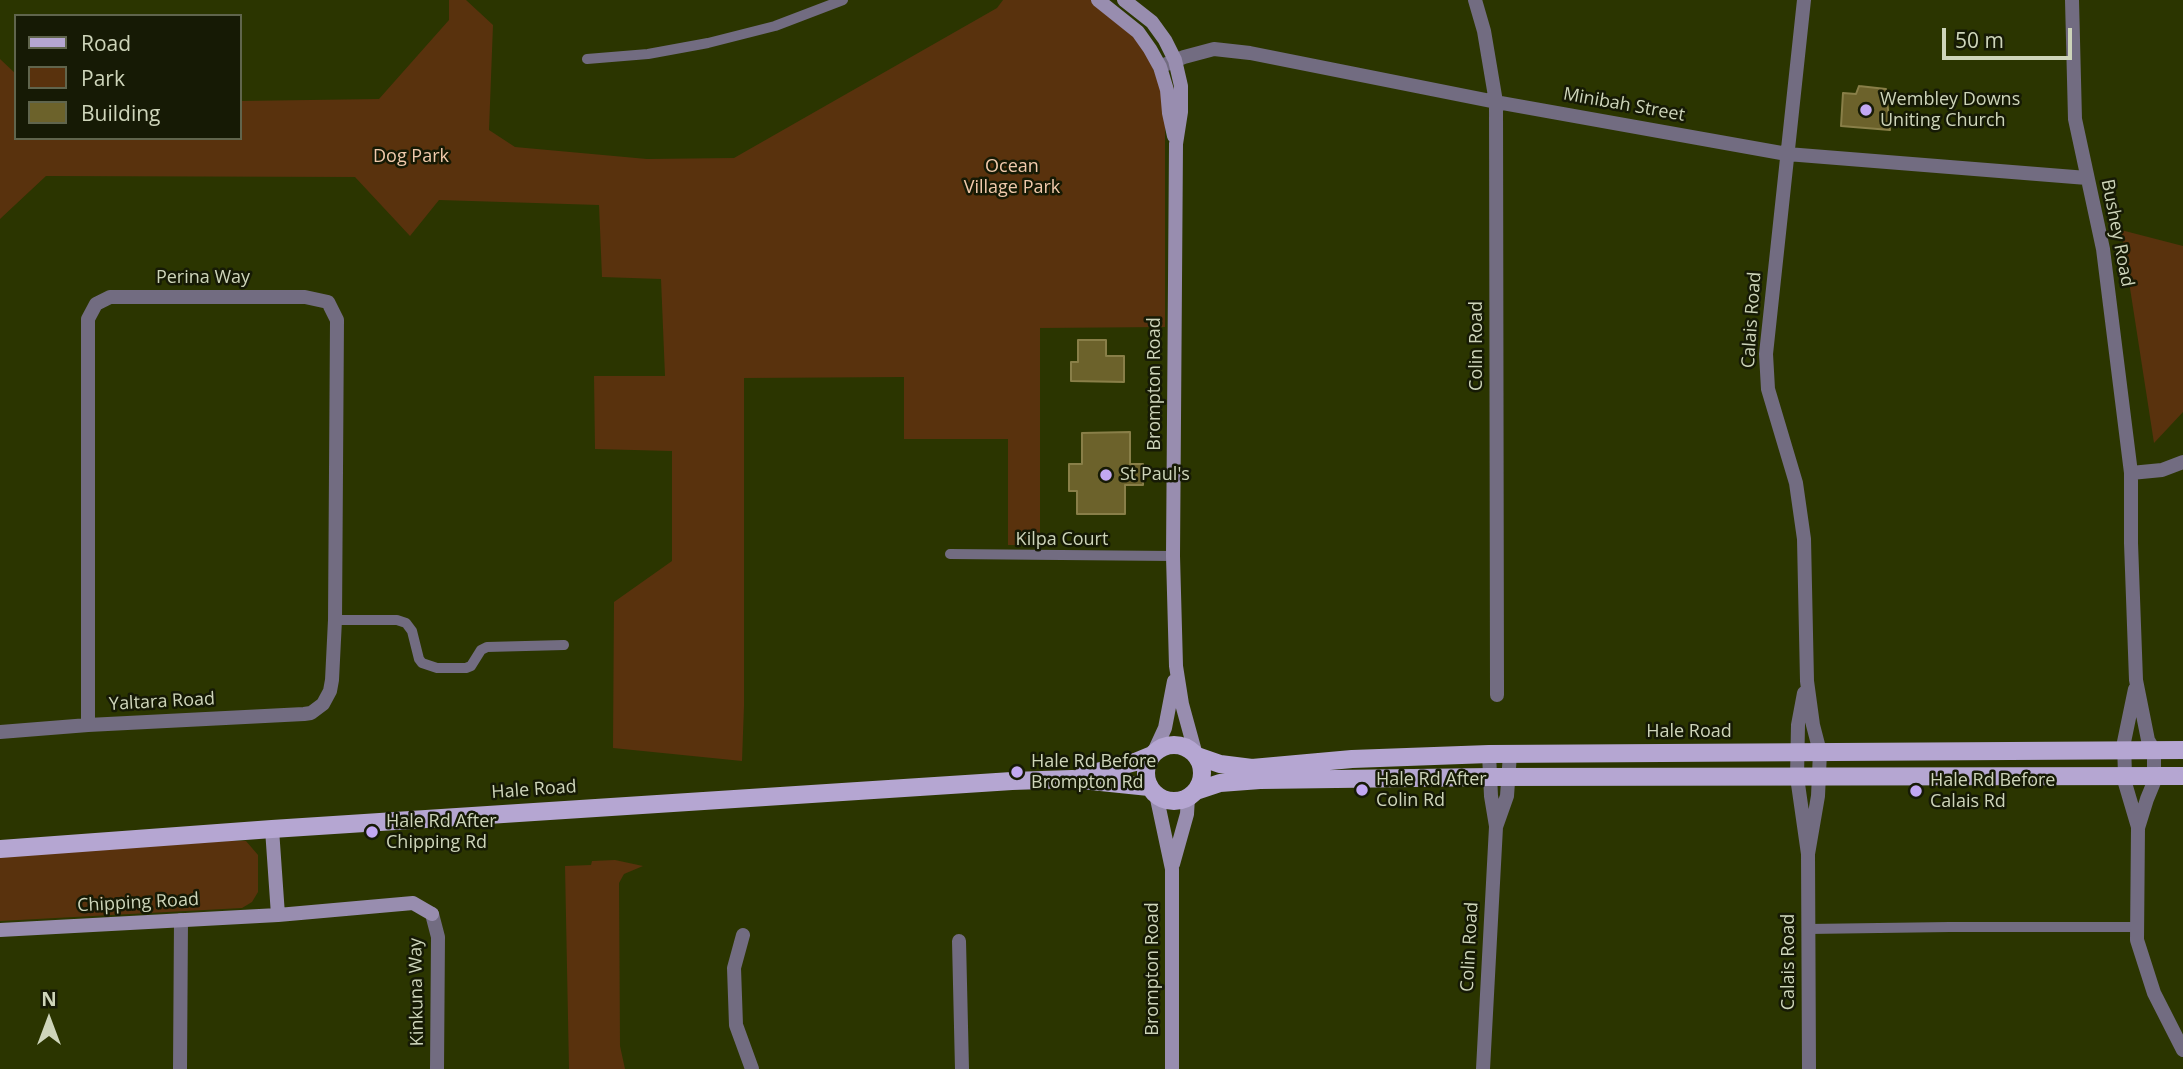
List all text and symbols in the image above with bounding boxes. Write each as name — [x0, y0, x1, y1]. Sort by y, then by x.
legend — [14, 14, 242, 140]
scale bar — [1945, 14, 2074, 58]
text: 50 m — [1955, 26, 2004, 54]
text: Road — [81, 29, 131, 57]
text: Park — [81, 64, 125, 92]
street label: Minibah Street — [1561, 84, 1687, 126]
place label: Wembley Downs Uniting Church — [1880, 89, 2020, 132]
text: Building — [81, 99, 160, 127]
marker: Wembley Downs Uniting Church — [1858, 102, 1874, 118]
park label: Dog Park — [373, 146, 449, 168]
park label: Ocean Village Park — [964, 156, 1060, 198]
street label: Bushey Road — [2096, 177, 2138, 289]
street label: Perina Way — [156, 267, 250, 289]
street label: Calais Road — [1738, 271, 1766, 369]
street label: Colin Road — [1466, 301, 1488, 391]
street label: Brompton Road — [1144, 317, 1166, 451]
place label: St Paul's — [1120, 464, 1190, 486]
marker: St Paul's — [1098, 467, 1114, 483]
street label: Kilpa Court — [1016, 529, 1108, 551]
street label: Yaltara Road — [109, 688, 215, 716]
street label: Hale Road — [1646, 721, 1732, 743]
place label: Hale Rd Before Brompton Rd — [1031, 751, 1156, 794]
marker: Hale Rd Before Brompton Rd — [1009, 764, 1025, 780]
place label: Hale Rd After Colin Rd — [1376, 769, 1487, 812]
place label: Hale Rd Before Calais Rd — [1930, 770, 2055, 812]
street label: Hale Road — [491, 776, 577, 804]
marker: Hale Rd After Colin Rd — [1354, 782, 1370, 798]
marker: Hale Rd Before Calais Rd — [1908, 783, 1924, 799]
place label: Hale Rd After Chipping Rd — [386, 811, 497, 854]
marker: Hale Rd After Chipping Rd — [364, 824, 380, 840]
street label: Chipping Road — [77, 889, 199, 917]
street label: Brompton Road — [1142, 902, 1164, 1036]
street label: Colin Road — [1457, 902, 1483, 992]
street label: Calais Road — [1778, 914, 1800, 1010]
street label: Kinkuna Way — [405, 938, 429, 1046]
north arrow — [14, 985, 84, 1055]
text: N — [41, 986, 57, 1012]

